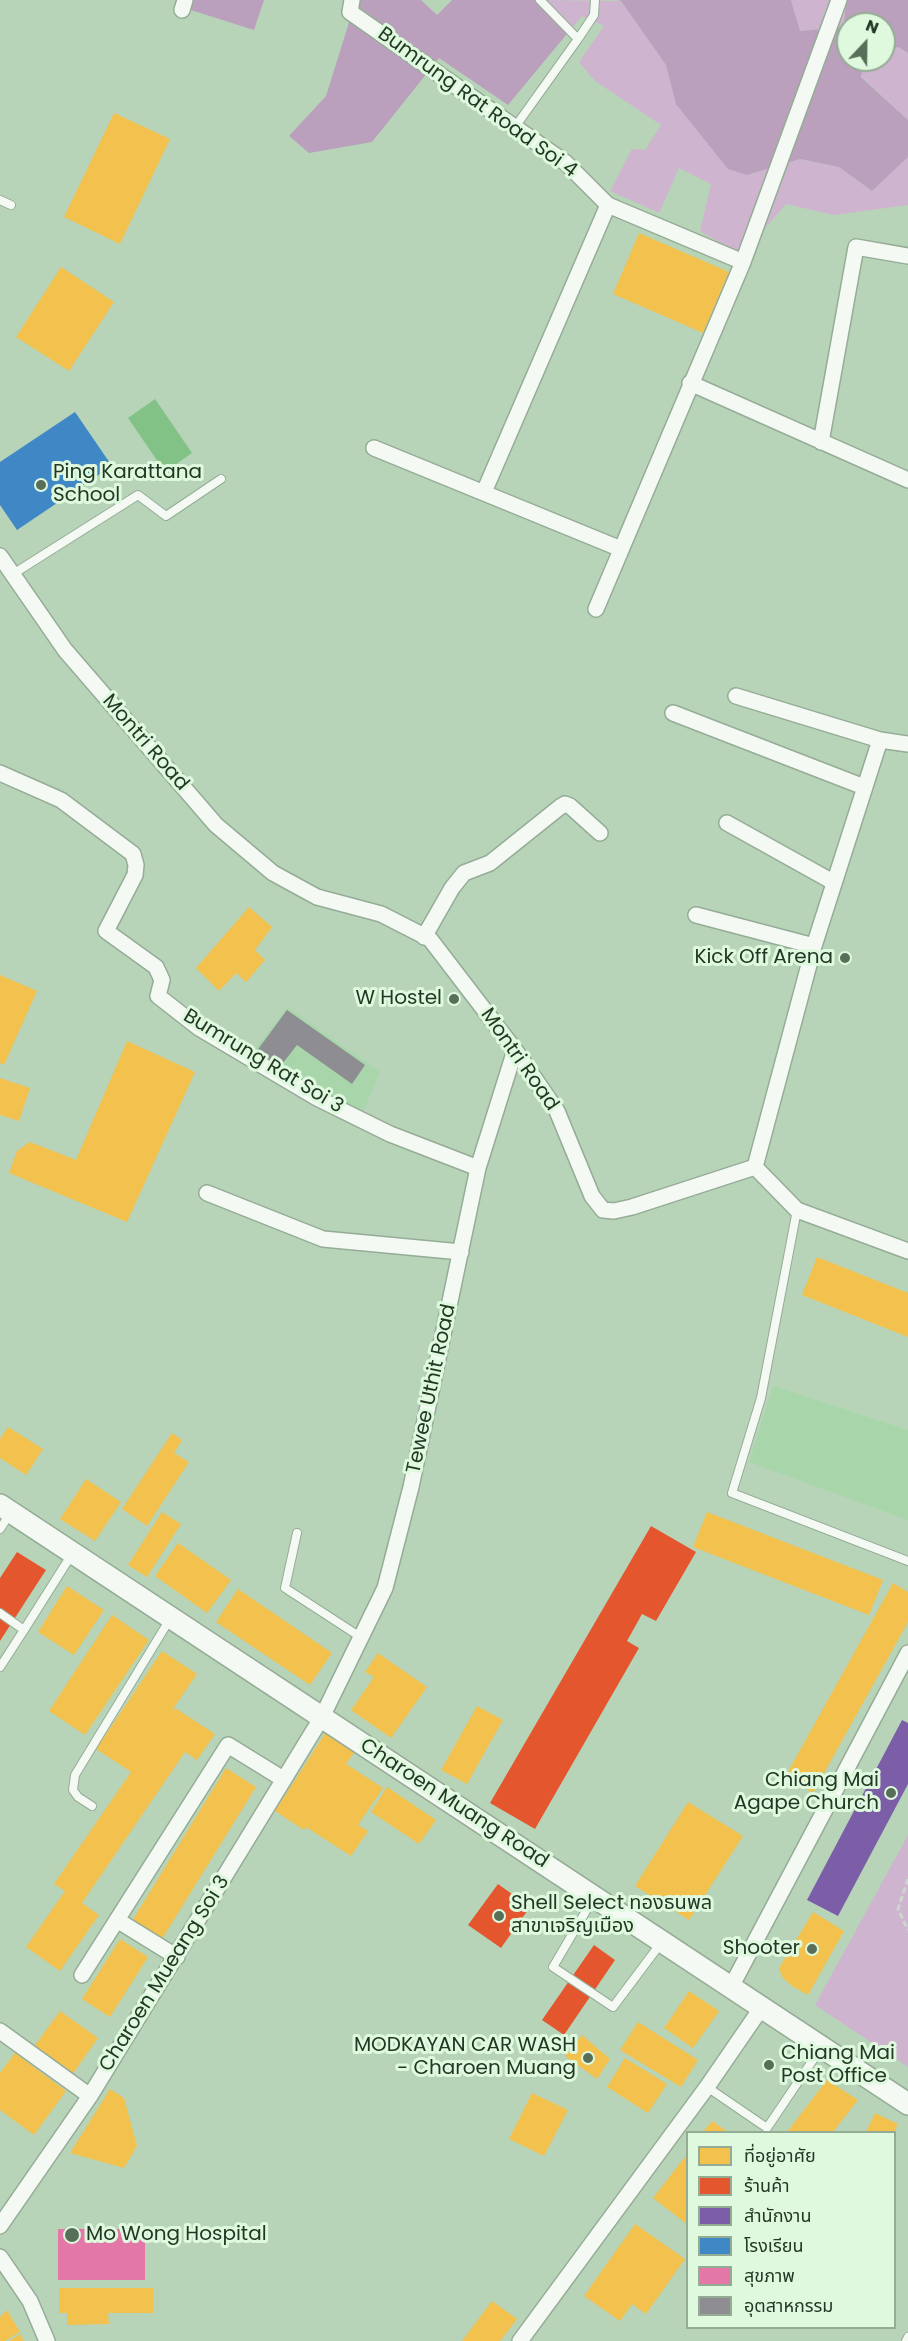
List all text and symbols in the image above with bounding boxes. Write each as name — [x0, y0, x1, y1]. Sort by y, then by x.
north arrow — [836, 12, 896, 72]
text: N — [862, 14, 882, 40]
street label: Bumrung Rat Road Soi 4 — [373, 23, 581, 183]
place label: Ping Karattana School — [53, 461, 202, 508]
marker: Ping Karattana School — [34, 478, 48, 492]
street label: Montri Road — [97, 690, 193, 796]
place label: Kick Off Arena — [694, 946, 833, 970]
marker: Kick Off Arena — [838, 951, 852, 965]
place label: W Hostel — [355, 987, 442, 1011]
marker: W Hostel — [447, 992, 461, 1006]
street label: Montri Road — [475, 1004, 563, 1116]
street label: Bumrung Rat Soi 3 — [179, 1005, 347, 1119]
street label: Tewee Uthit Road — [402, 1302, 462, 1476]
street label: Charoen Muang Road — [355, 1734, 553, 1874]
place label: Chiang Mai Agape Church — [734, 1769, 879, 1816]
marker: Chiang Mai Agape Church — [884, 1786, 898, 1800]
street label: Charoen Mueang Soi 3 — [95, 1871, 235, 2077]
place label: Shell Select ทองธนพล สาขาเจริญเมือง — [511, 1892, 712, 1939]
marker: Shell Select ทองธนพล สาขาเจริญเมือง — [492, 1909, 506, 1923]
place label: Shooter — [723, 1937, 800, 1961]
marker: Shooter — [805, 1942, 819, 1956]
place label: MODKAYAN CAR WASH - Charoen Muang — [354, 2034, 576, 2081]
place label: Chiang Mai Post Office — [781, 2042, 895, 2089]
marker: MODKAYAN CAR WASH - Charoen Muang — [581, 2051, 595, 2065]
marker: Chiang Mai Post Office — [762, 2058, 776, 2072]
legend — [686, 2131, 896, 2329]
text: ที่อยู่อาศัย — [744, 2143, 816, 2168]
text: ร้านค้า — [744, 2173, 790, 2198]
text: สำนักงาน — [744, 2203, 811, 2228]
place label: Mo Wong Hospital — [86, 2223, 267, 2247]
marker: Mo Wong Hospital — [63, 2226, 81, 2244]
text: โรงเรียน — [744, 2233, 803, 2258]
text: สุขภาพ — [744, 2263, 795, 2288]
text: อุตสาหกรรม — [744, 2293, 833, 2318]

